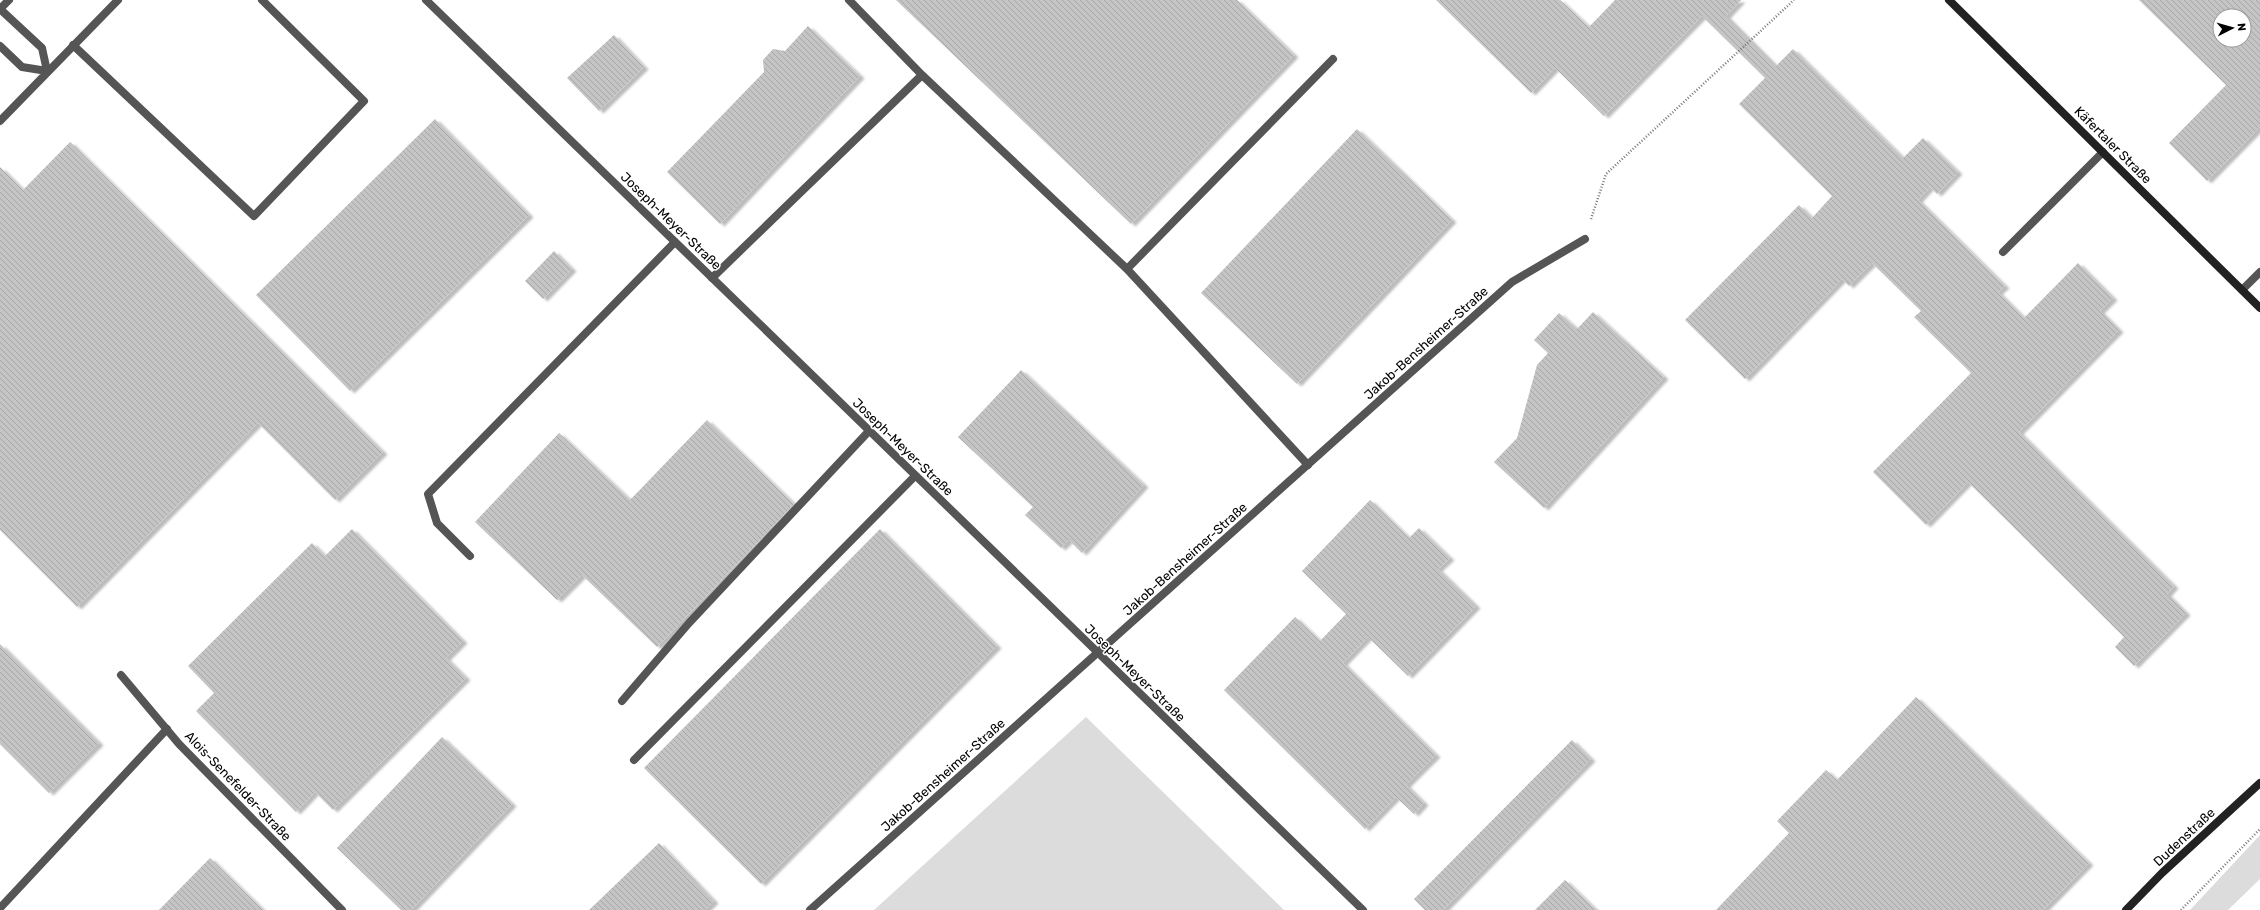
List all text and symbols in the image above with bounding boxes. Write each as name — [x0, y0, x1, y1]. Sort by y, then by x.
north arrow — [2212, 8, 2252, 48]
text: N — [2235, 22, 2248, 32]
street label: Käfertaler Straße — [2071, 103, 2155, 187]
street label: Joseph-Meyer-Straße — [618, 169, 724, 273]
street label: Jakob-Bensheimer-Straße — [1361, 283, 1491, 403]
street label: Joseph-Meyer-Straße — [850, 395, 956, 499]
street label: Jakob-Bensheimer-Straße — [1120, 499, 1250, 619]
street label: Joseph-Meyer-Straße — [1082, 621, 1188, 725]
street label: Jakob-Bensheimer-Straße — [878, 715, 1008, 835]
street label: Alois-Senefelder-Straße — [182, 728, 294, 844]
street label: Dudenstraße — [2150, 805, 2218, 869]

